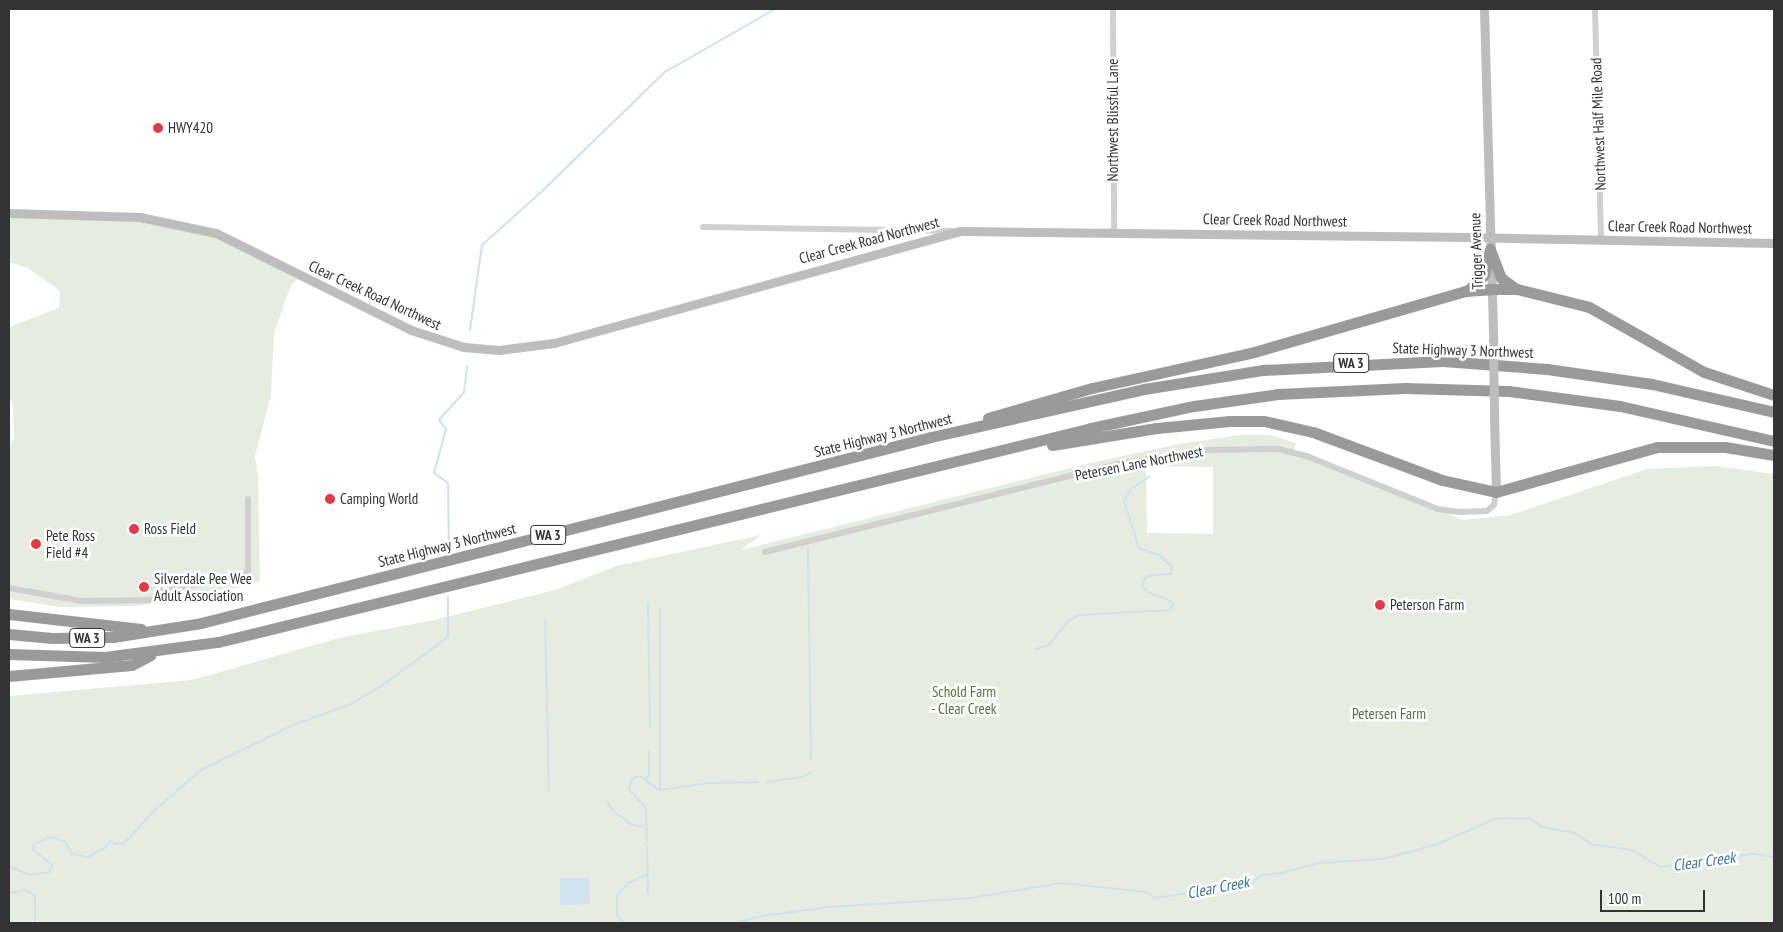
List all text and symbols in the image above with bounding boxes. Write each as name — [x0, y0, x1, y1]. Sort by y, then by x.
street label: Northwest Half Mile Road — [1587, 57, 1609, 191]
street label: Northwest Blissful Lane — [1104, 59, 1122, 181]
place label: HWY420 — [168, 119, 213, 137]
marker: HWY420 — [152, 122, 164, 134]
street label: Clear Creek Road Northwest — [1203, 210, 1347, 230]
street label: Trigger Avenue — [1466, 212, 1486, 290]
street label: Clear Creek Road Northwest — [797, 213, 941, 267]
street label: Clear Creek Road Northwest — [1608, 217, 1752, 237]
street label: Clear Creek Road Northwest — [306, 256, 444, 334]
street label: State Highway 3 Northwest — [1392, 339, 1534, 361]
road number: WA 3 — [1332, 352, 1370, 374]
street label: State Highway 3 Northwest — [812, 409, 954, 461]
street label: Petersen Lane Northwest — [1074, 442, 1204, 484]
place label: Camping World — [340, 490, 419, 508]
marker: Camping World — [324, 493, 336, 505]
street label: State Highway 3 Northwest — [376, 519, 518, 571]
place label: Ross Field — [144, 520, 196, 538]
marker: Ross Field — [128, 523, 140, 535]
road number: WA 3 — [529, 524, 567, 546]
place label: Pete Ross Field #4 — [46, 526, 95, 561]
marker: Pete Ross Field #4 — [30, 538, 42, 550]
place label: Silverdale Pee Wee Adult Association — [154, 569, 252, 604]
marker: Silverdale Pee Wee Adult Association — [138, 581, 150, 593]
place label: Peterson Farm — [1390, 596, 1464, 614]
marker: Peterson Farm — [1374, 599, 1386, 611]
road number: WA 3 — [68, 626, 106, 650]
park label: Schold Farm - Clear Creek — [931, 682, 997, 717]
park label: Petersen Farm — [1352, 705, 1426, 723]
water label: Clear Creek — [1672, 847, 1736, 875]
water label: Clear Creek — [1185, 872, 1251, 902]
scale bar — [1603, 880, 1708, 912]
text: 100 m — [1608, 889, 1641, 908]

